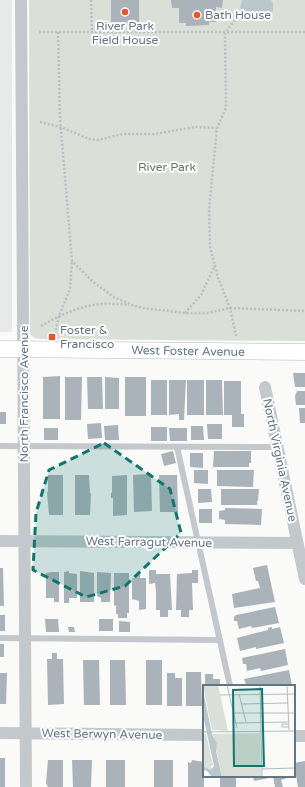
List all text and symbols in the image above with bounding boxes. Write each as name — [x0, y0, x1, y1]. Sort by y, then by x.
marker: River Park Field House — [120, 7, 130, 17]
place label: Bath House — [205, 8, 271, 22]
marker: Bath House — [192, 10, 202, 20]
place label: River Park Field House — [92, 19, 159, 47]
park label: River Park — [138, 160, 196, 174]
place label: Foster & Francisco — [60, 323, 114, 351]
street label: North Francisco Avenue — [17, 325, 31, 462]
marker: Foster & Francisco — [47, 332, 57, 342]
street label: West Foster Avenue — [131, 343, 245, 359]
street label: North Virginia Avenue — [260, 397, 300, 523]
street label: West Farragut Avenue — [86, 534, 213, 550]
inset map — [203, 685, 295, 777]
street label: West Berwyn Avenue — [41, 726, 163, 742]

